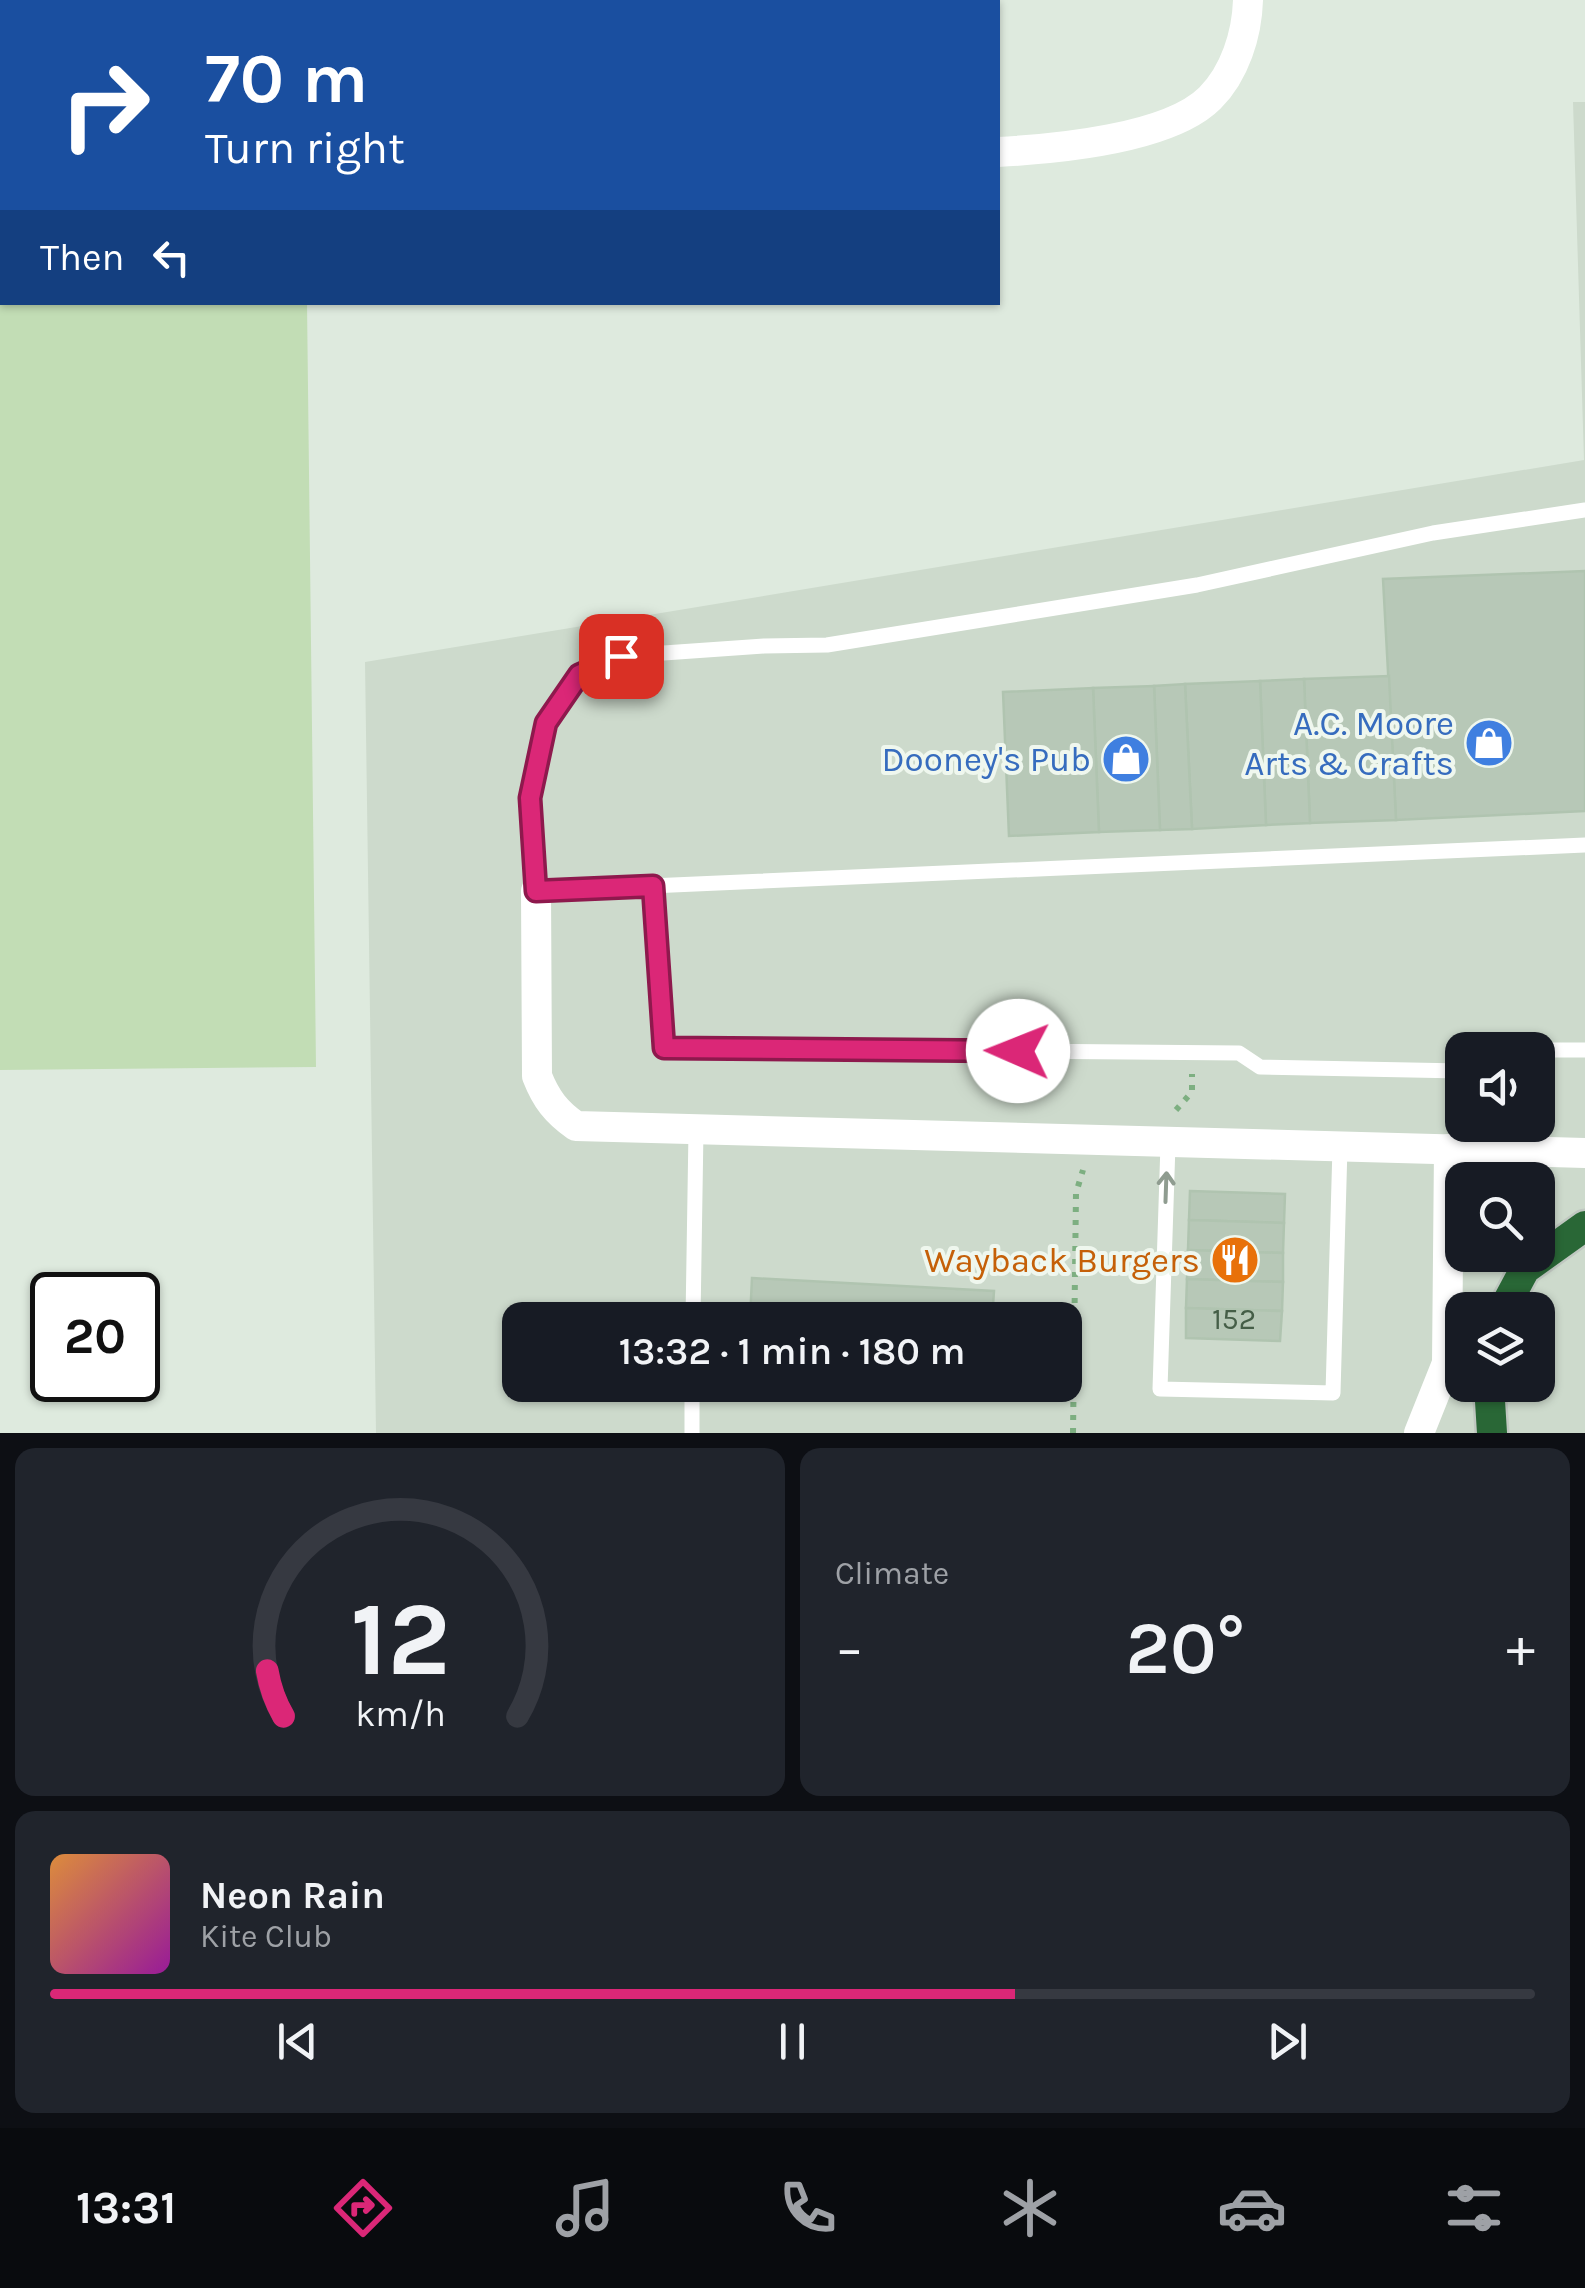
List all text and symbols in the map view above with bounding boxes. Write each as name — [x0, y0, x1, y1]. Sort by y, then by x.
text: 70 m — [205, 38, 368, 120]
icon: right — [40, 40, 170, 170]
text: Turn right — [205, 122, 405, 174]
icon: left — [144, 230, 199, 285]
text: Then — [40, 235, 124, 280]
pin — [579, 614, 664, 699]
icon: arrive — [594, 629, 649, 684]
place label: A.C. Moore Arts & Crafts — [1244, 703, 1454, 784]
shop icon: A.C. Moore Arts & Crafts — [1463, 717, 1515, 769]
shop icon: Dooney's Pub — [1100, 733, 1152, 785]
place label: Dooney's Pub — [882, 739, 1091, 780]
position arrow — [966, 999, 1070, 1103]
map controls — [1445, 1032, 1555, 1402]
button: sound — [1445, 1032, 1555, 1142]
button: search — [1445, 1162, 1555, 1272]
one-way arrow — [1157, 1171, 1176, 1203]
restaurant icon: Wayback Burgers — [1209, 1234, 1261, 1286]
place label: Wayback Burgers — [924, 1240, 1200, 1281]
speed limit sign: 20 — [30, 1272, 160, 1402]
button: layers — [1445, 1292, 1555, 1402]
house number: 152 — [1212, 1301, 1256, 1337]
text: 13:32 · 1 min · 180 m — [619, 1329, 965, 1374]
text: Climate — [835, 1555, 949, 1592]
text: 12 — [350, 1579, 450, 1700]
text: 20° — [1125, 1604, 1245, 1692]
text: − — [835, 1616, 864, 1680]
text: + — [1506, 1616, 1535, 1680]
text: km/h — [355, 1693, 445, 1735]
text: Neon Rain — [200, 1873, 385, 1918]
text: Kite Club — [200, 1918, 332, 1955]
icon: previous — [270, 2014, 325, 2069]
icon: pause — [765, 2014, 820, 2069]
icon: next — [1260, 2014, 1315, 2069]
icon: directions — [328, 2173, 398, 2243]
icon: music — [550, 2173, 620, 2243]
icon: phone — [773, 2173, 843, 2243]
icon: climate — [995, 2173, 1065, 2243]
icon: car — [1217, 2173, 1287, 2243]
icon: filters — [1439, 2173, 1509, 2243]
text: 13:31 — [76, 2182, 176, 2234]

